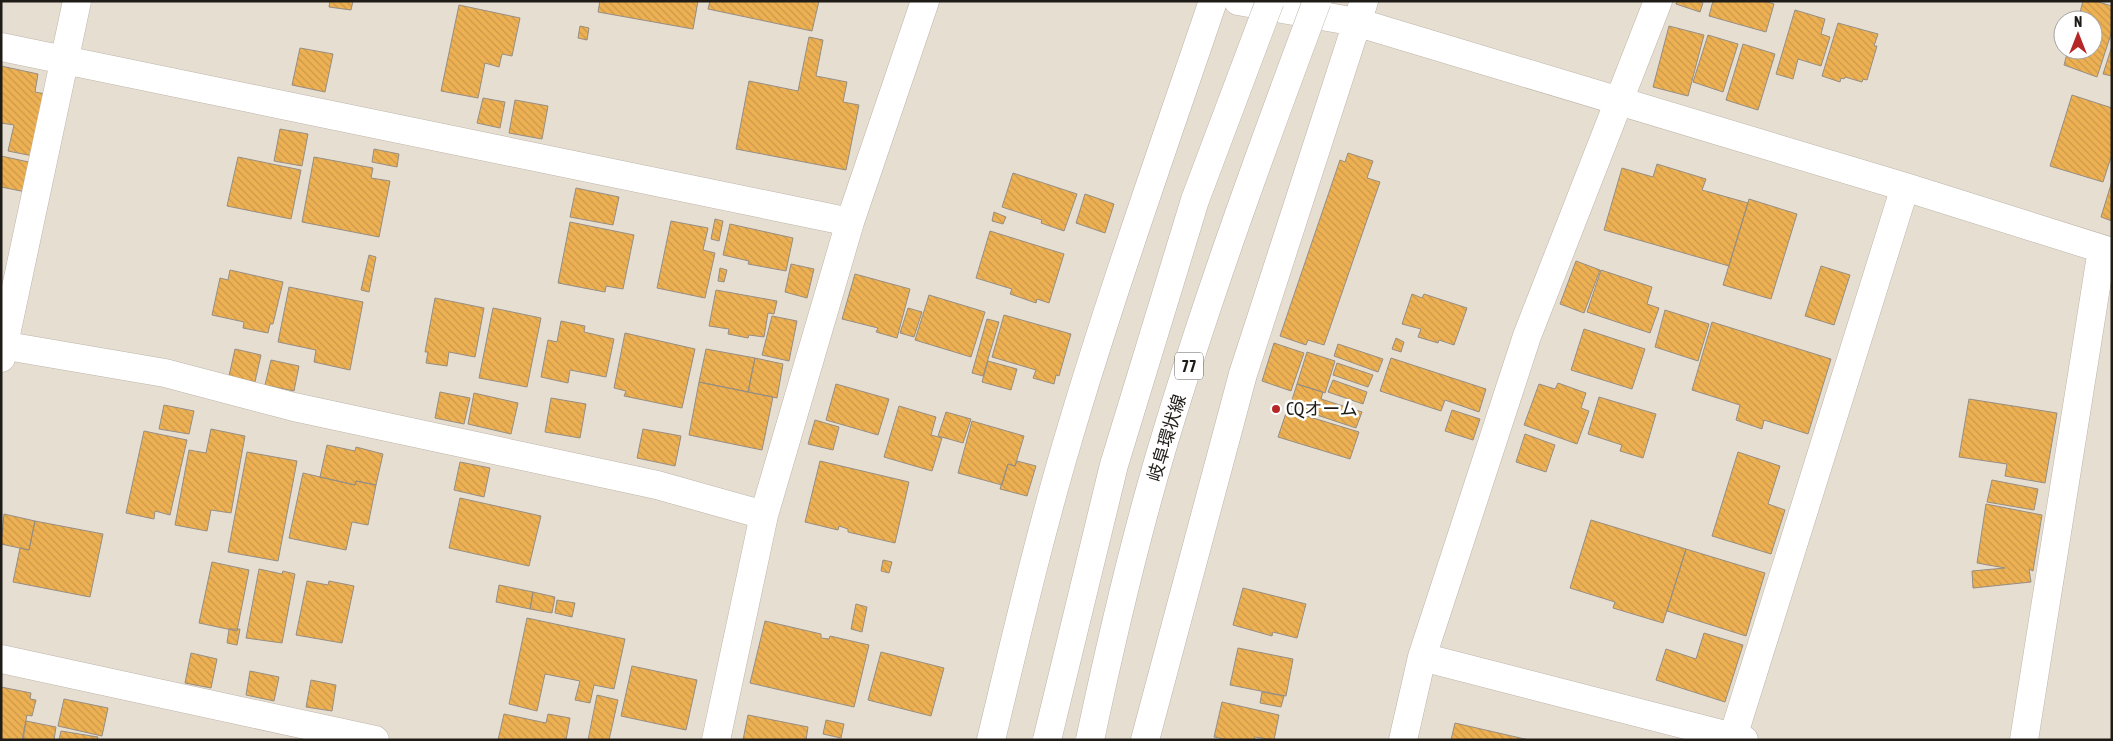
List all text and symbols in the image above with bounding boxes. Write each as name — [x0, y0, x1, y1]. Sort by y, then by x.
north arrow — [2053, 10, 2103, 60]
text: N — [2074, 14, 2082, 30]
road number: 77 — [1175, 352, 1203, 380]
street label: 岐阜環状線 — [1143, 392, 1190, 484]
place label: CQオーム — [1286, 398, 1358, 419]
marker: CQオーム — [1270, 403, 1282, 415]

